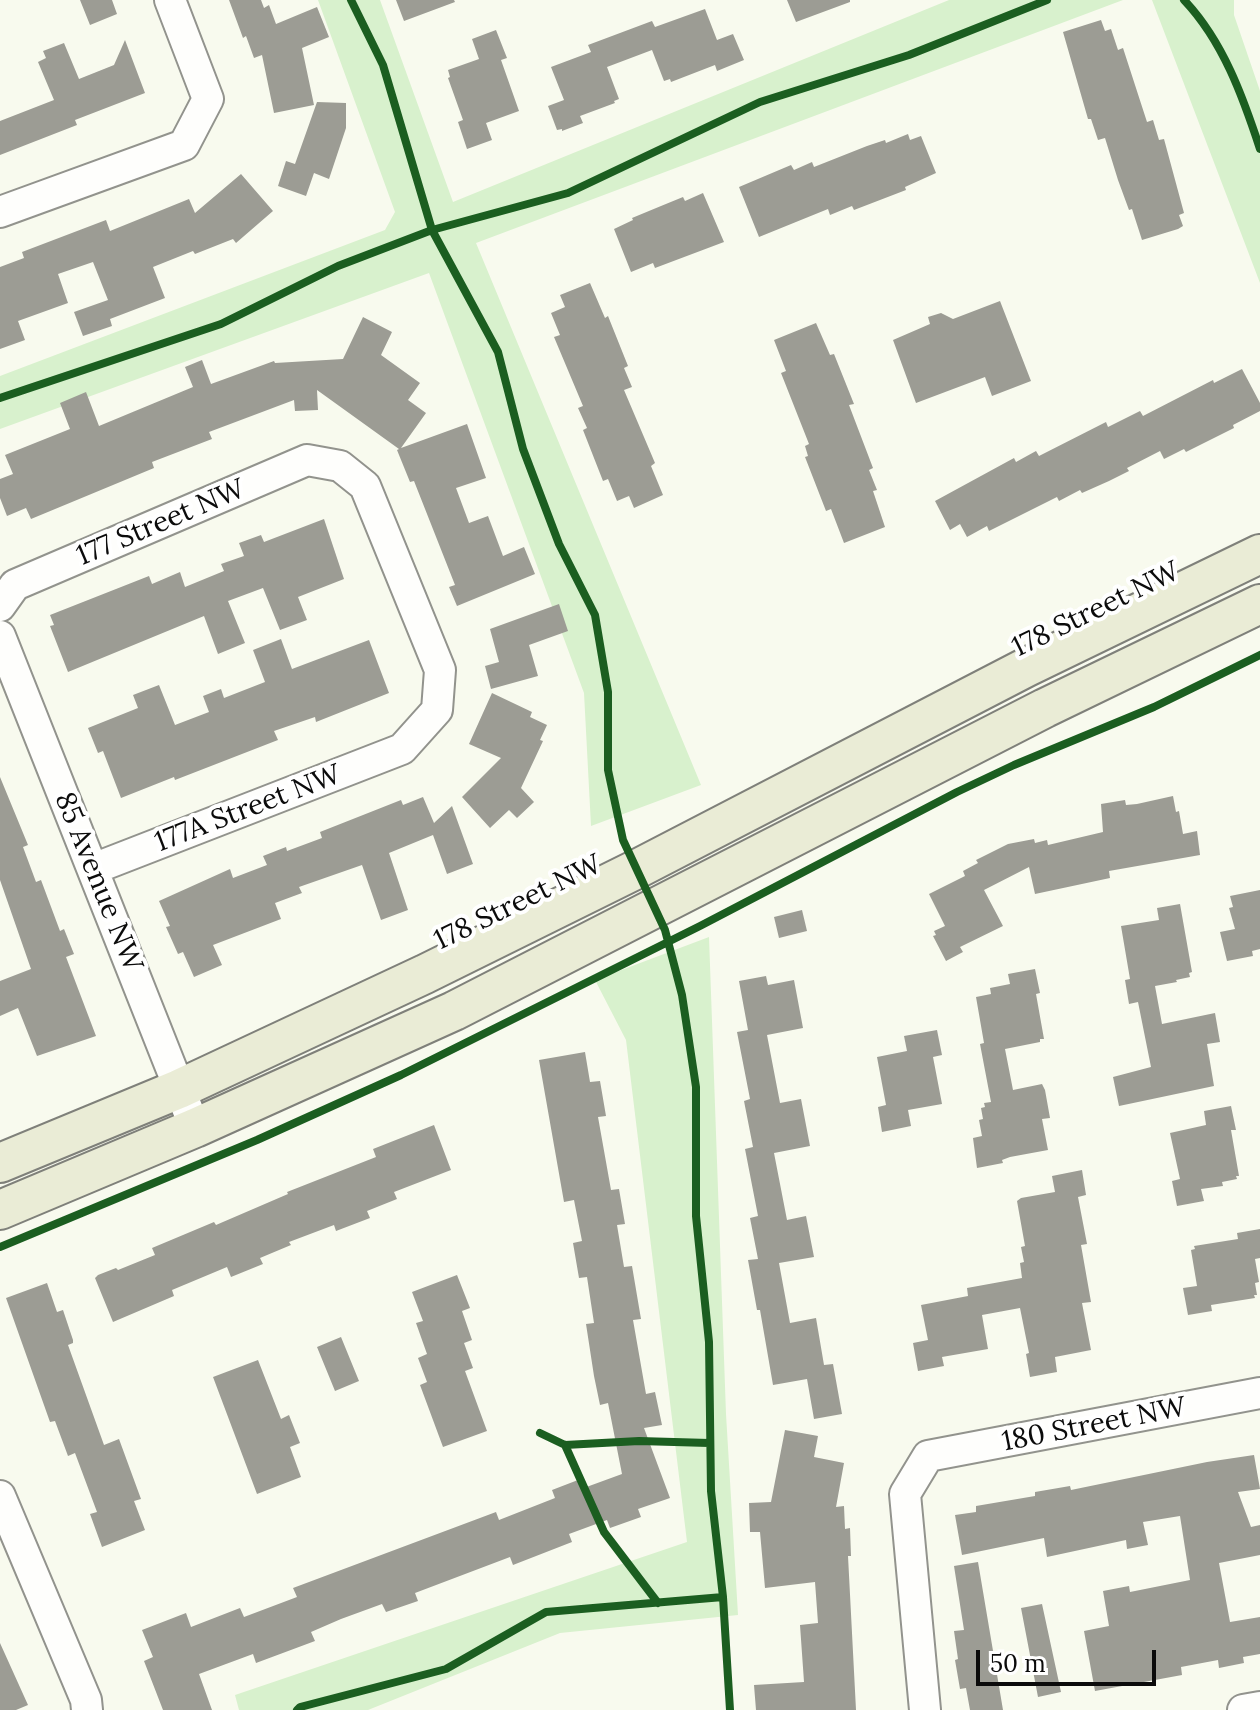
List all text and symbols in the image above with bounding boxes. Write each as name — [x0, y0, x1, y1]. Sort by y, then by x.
street label: 177 Street NW — [72, 473, 250, 573]
street label: 178 Street NW — [1007, 555, 1185, 665]
street label: 177A Street NW — [150, 758, 346, 860]
street label: 85 Avenue NW — [47, 788, 149, 976]
street label: 178 Street NW — [429, 848, 607, 958]
street label: 180 Street NW — [999, 1391, 1189, 1459]
scale bar — [980, 1634, 1160, 1684]
text: 50 m — [990, 1648, 1046, 1679]

